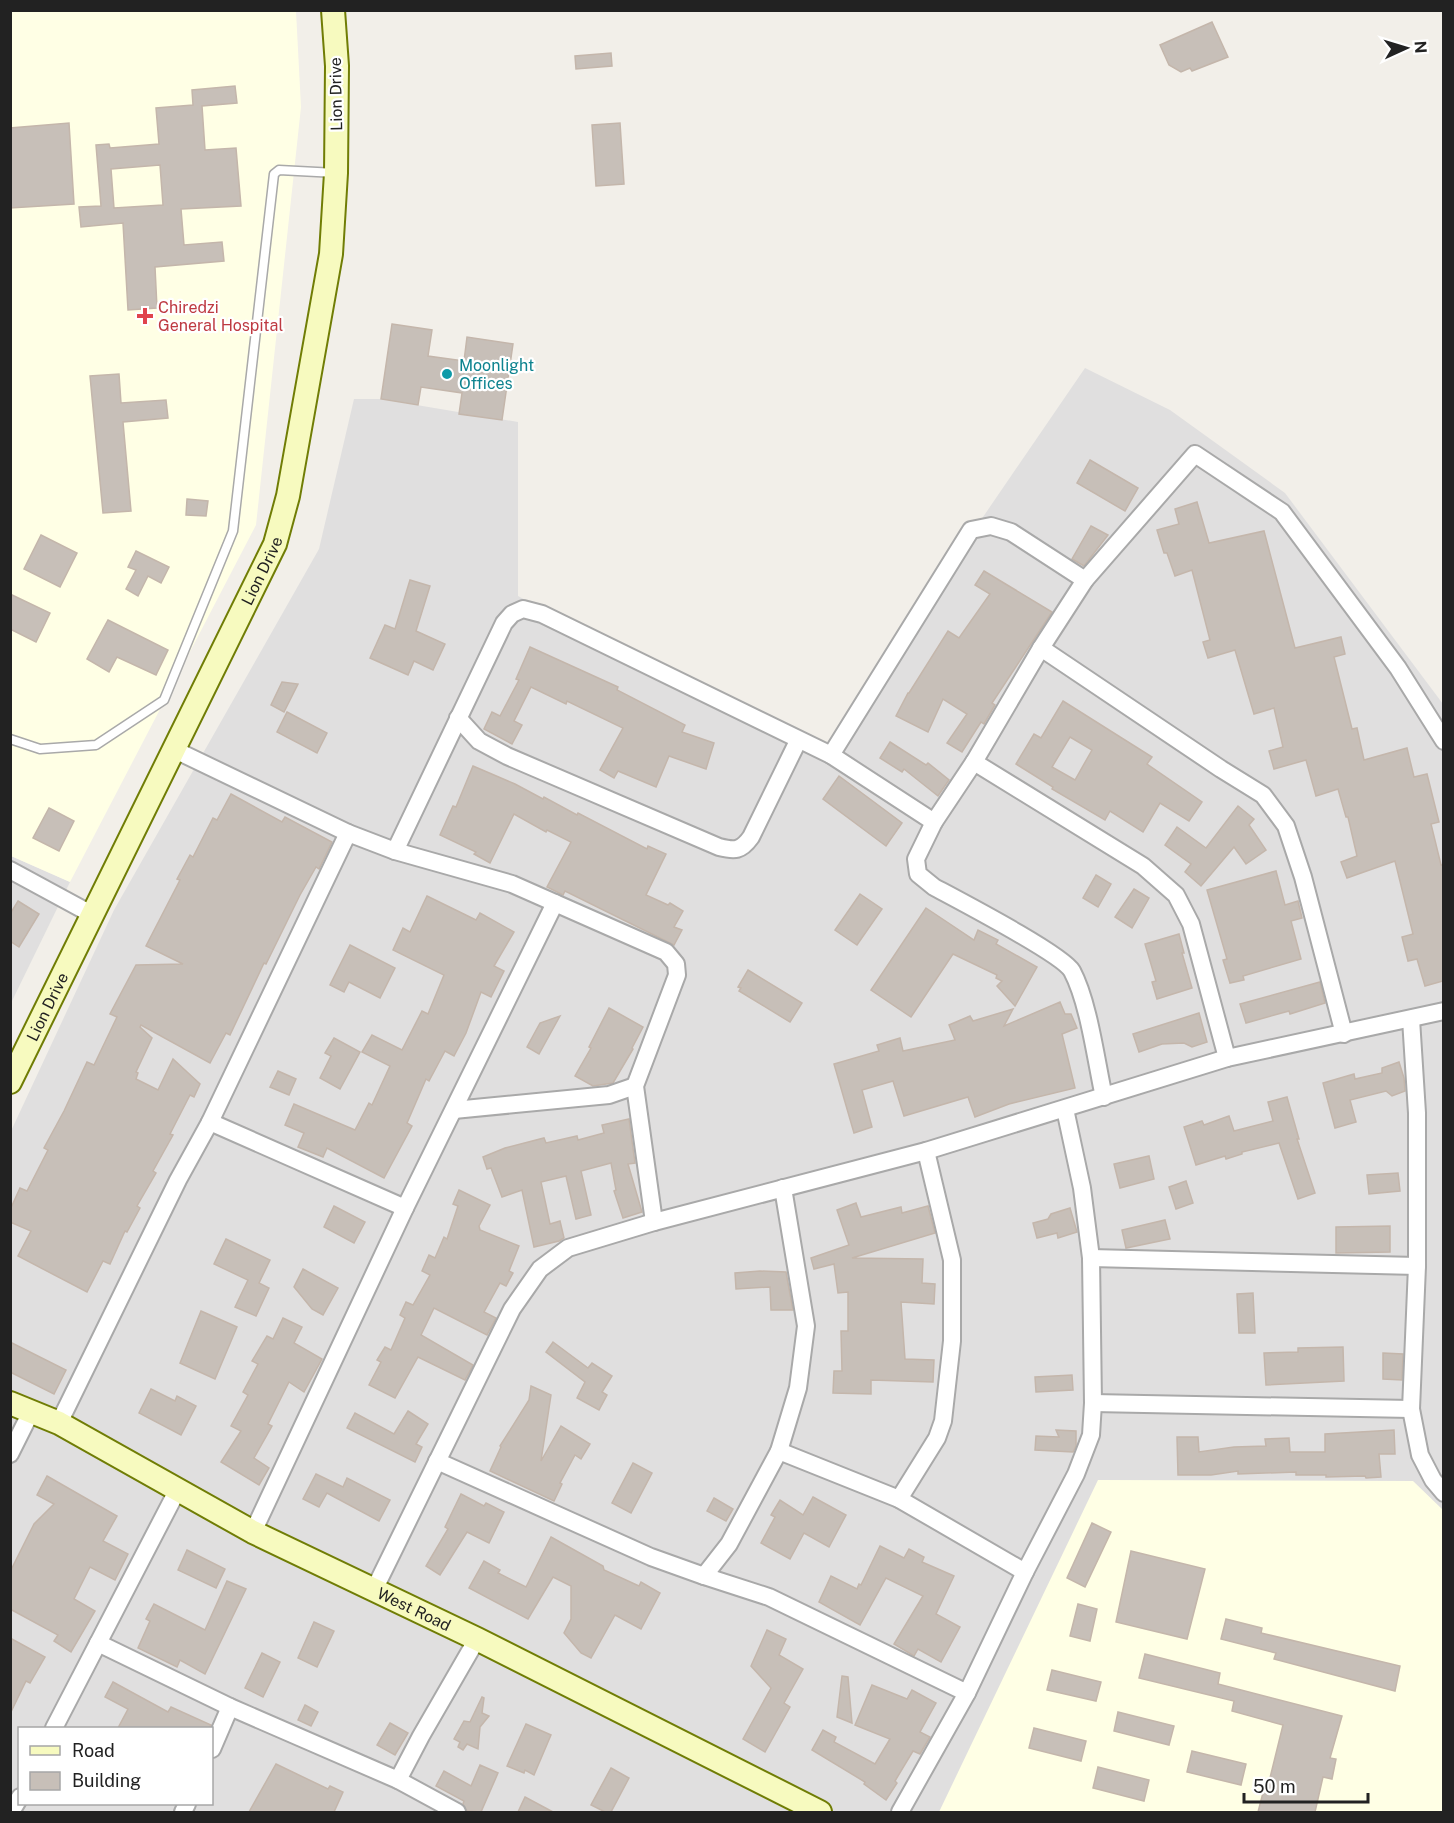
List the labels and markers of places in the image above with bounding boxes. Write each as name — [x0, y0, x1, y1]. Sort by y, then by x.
place label: Chiredzi General Hospital — [158, 298, 283, 335]
marker: Chiredzi General Hospital — [136, 307, 154, 325]
place label: Moonlight Offices — [459, 356, 534, 393]
marker: Moonlight Offices — [440, 367, 454, 381]

